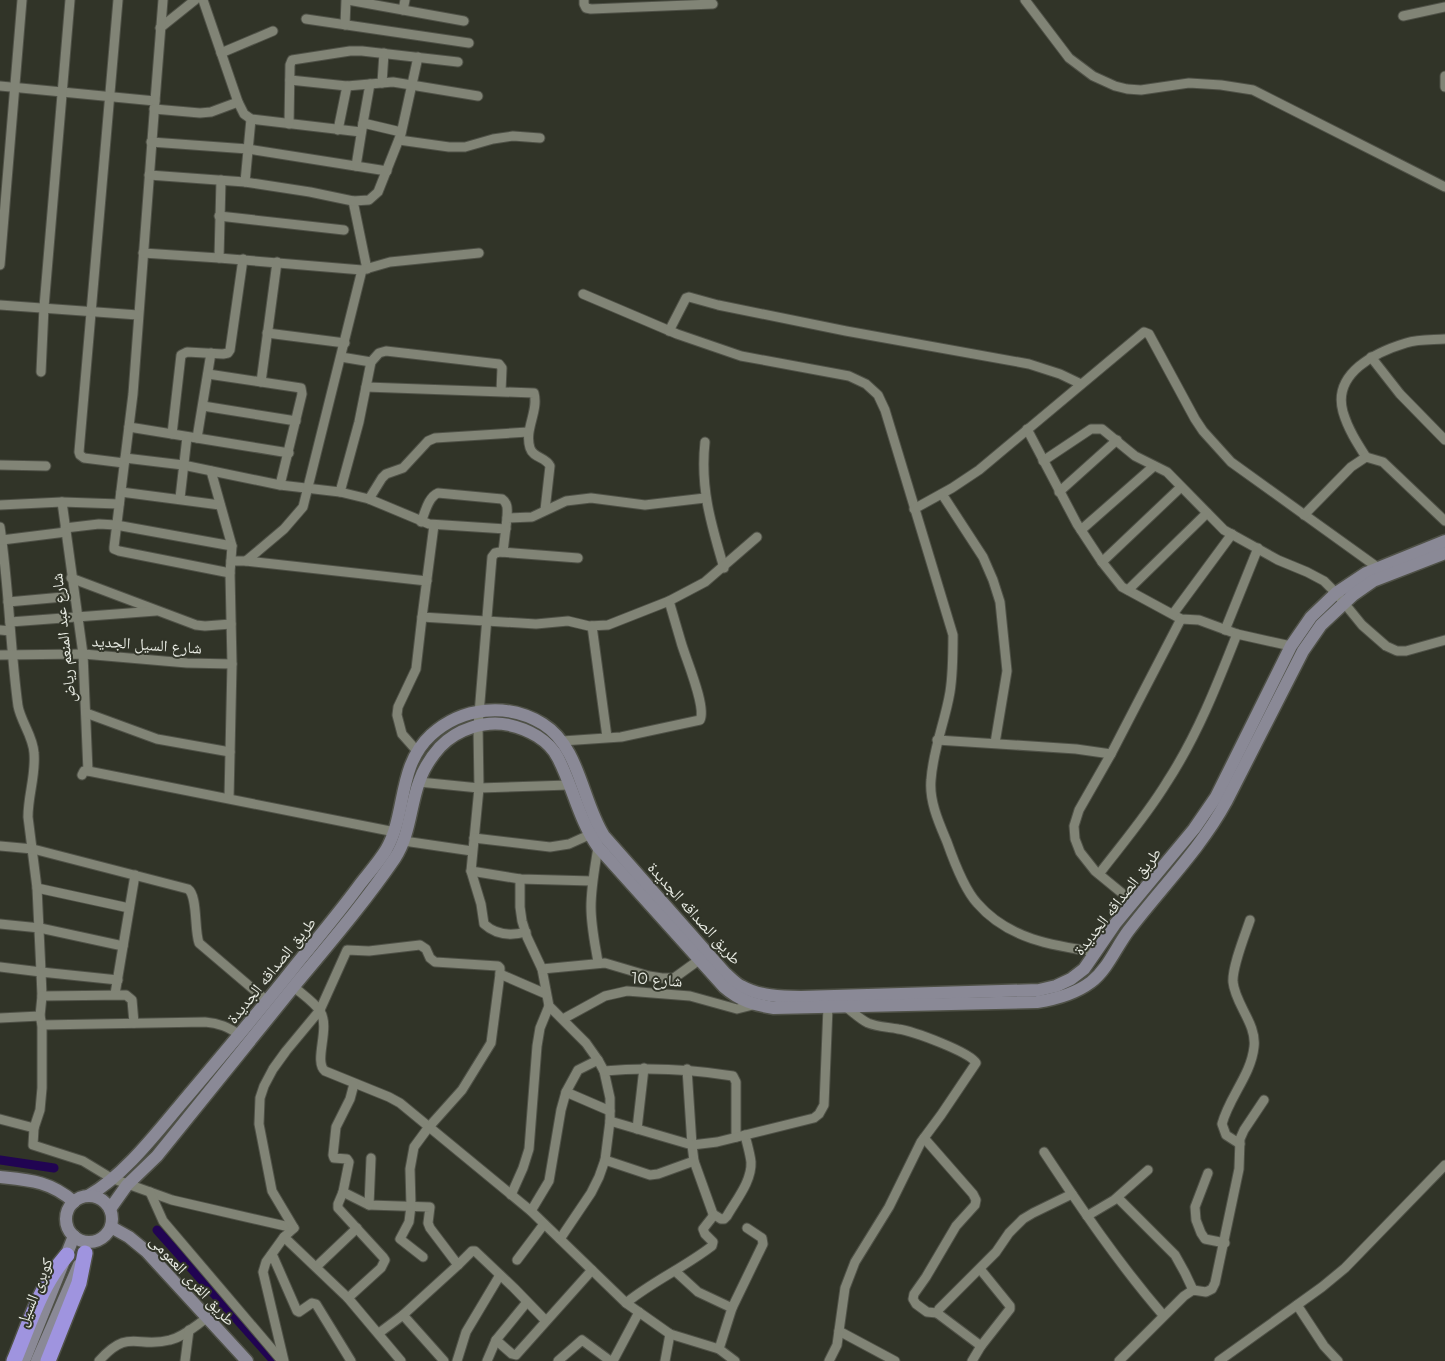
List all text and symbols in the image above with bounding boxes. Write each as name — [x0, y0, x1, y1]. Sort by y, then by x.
street label: شارع عبد المنعم رياض — [47, 572, 81, 704]
street label: شارع السيل الجديد — [91, 631, 203, 659]
street label: طريق الصداقه الجديدة — [1070, 844, 1166, 959]
street label: طريق الصداقه الجديدة — [643, 858, 746, 969]
street label: طريق الصداقه الجديدة — [223, 913, 321, 1028]
street label: شارع 10 — [631, 968, 683, 992]
street label: طريق القرى العمومى — [145, 1231, 240, 1330]
street label: كوبرى السيل — [12, 1255, 58, 1330]

